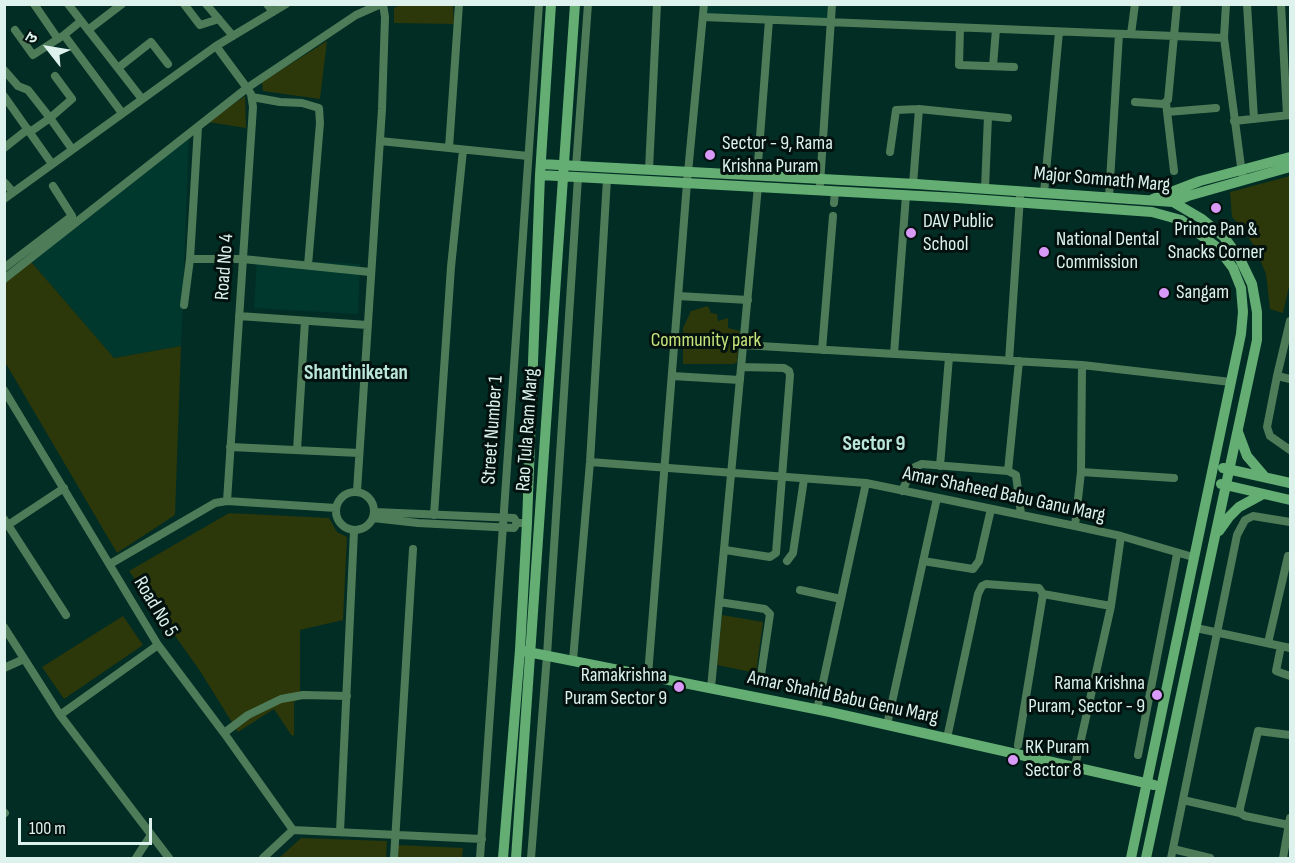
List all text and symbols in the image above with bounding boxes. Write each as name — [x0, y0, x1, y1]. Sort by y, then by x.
north arrow — [18, 18, 78, 78]
text: उ — [22, 30, 43, 47]
place label: Sector - 9, Rama Krishna Puram — [722, 132, 833, 179]
marker: Sector - 9, Rama Krishna Puram — [703, 148, 717, 162]
street label: Major Somnath Marg — [1033, 162, 1171, 198]
marker: Prince Pan & Snacks Corner — [1209, 201, 1223, 215]
place label: DAV Public School — [923, 210, 994, 257]
place label: Prince Pan & Snacks Corner — [1168, 218, 1264, 265]
marker: DAV Public School — [904, 226, 918, 240]
place label: National Dental Commission — [1056, 228, 1159, 275]
street label: Road No 4 — [211, 233, 239, 301]
marker: National Dental Commission — [1037, 245, 1051, 259]
place label: Sangam — [1176, 281, 1229, 305]
marker: Sangam — [1157, 286, 1171, 300]
park label: Community park — [651, 329, 761, 353]
district label: Shantiniketan — [304, 361, 408, 387]
street label: Rao Tula Ram Marg — [512, 368, 544, 492]
street label: Street Number 1 — [477, 375, 509, 485]
district label: Sector 9 — [843, 432, 905, 458]
street label: Amar Shaheed Babu Ganu Marg — [901, 462, 1107, 528]
street label: Road No 5 — [128, 572, 182, 642]
place label: Ramakrishna Puram Sector 9 — [565, 664, 667, 711]
street label: Amar Shahid Babu Genu Marg — [745, 666, 941, 730]
place label: Rama Krishna Puram, Sector - 9 — [1028, 672, 1145, 719]
marker: Ramakrishna Puram Sector 9 — [672, 680, 686, 694]
marker: Rama Krishna Puram, Sector - 9 — [1150, 688, 1164, 702]
place label: RK Puram Sector 8 — [1025, 736, 1089, 783]
marker: RK Puram Sector 8 — [1006, 753, 1020, 767]
scale bar — [21, 806, 154, 844]
text: 100 m — [29, 818, 66, 839]

